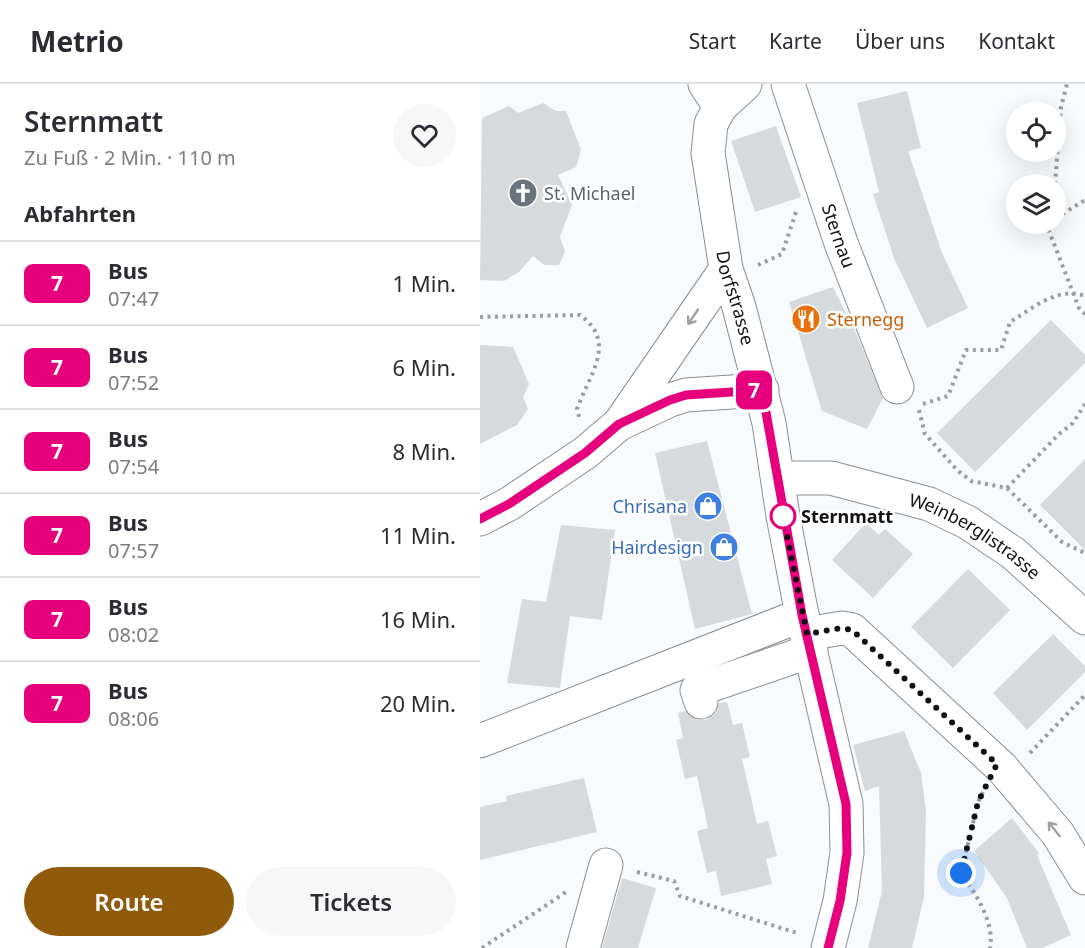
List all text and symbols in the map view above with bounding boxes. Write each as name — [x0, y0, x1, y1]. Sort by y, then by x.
text: Metrio — [30, 22, 124, 60]
text: Start — [689, 27, 736, 55]
text: Karte — [769, 27, 822, 55]
text: Über uns — [855, 27, 945, 55]
text: Kontakt — [978, 27, 1055, 55]
text: Sternmatt — [24, 102, 163, 140]
map controls — [1006, 102, 1066, 234]
button: locate — [1006, 102, 1066, 162]
button: heart — [393, 104, 456, 167]
text: Zu Fuß · 2 Min. · 110 m — [24, 144, 236, 171]
button: layers — [1006, 174, 1066, 234]
church icon: St. Michael — [507, 177, 539, 209]
place label: St. Michael — [544, 181, 636, 205]
text: Abfahrten — [24, 198, 136, 228]
street label: Sternau — [817, 201, 861, 271]
street label: Dorfstrasse — [711, 249, 760, 348]
text: Bus — [108, 255, 148, 285]
text: 1 Min. — [393, 268, 456, 298]
text: 7 — [51, 269, 63, 297]
text: 07:47 — [108, 285, 159, 312]
restaurant icon: Sternegg — [790, 303, 822, 335]
place label: Sternegg — [827, 307, 904, 331]
one-way arrow — [687, 309, 699, 325]
text: Bus — [108, 339, 148, 369]
text: 6 Min. — [393, 352, 456, 382]
text: 7 — [51, 353, 63, 381]
text: 07:52 — [108, 369, 159, 396]
line badge: 7 — [734, 370, 774, 410]
text: 7 — [748, 376, 760, 404]
text: Bus — [108, 423, 148, 453]
text: 8 Min. — [393, 436, 456, 466]
text: 7 — [51, 437, 63, 465]
text: 07:54 — [108, 453, 159, 480]
street label: Weinberglistrasse — [907, 487, 1046, 584]
shop icon: Chrisana — [692, 490, 724, 522]
place label: Chrisana — [612, 494, 687, 518]
marker: Sternmatt — [770, 503, 796, 529]
place label: Sternmatt — [801, 504, 893, 528]
text: Bus — [108, 507, 148, 537]
text: 11 Min. — [380, 520, 456, 550]
text: 7 — [51, 521, 63, 549]
shop icon: Hairdesign — [708, 531, 740, 563]
place label: Hairdesign — [611, 535, 703, 559]
text: 07:57 — [108, 537, 159, 564]
text: Bus — [108, 591, 148, 621]
text: 16 Min. — [380, 604, 456, 634]
text: 7 — [51, 605, 63, 633]
text: 08:02 — [108, 621, 159, 648]
text: Bus — [108, 675, 148, 705]
text: 20 Min. — [380, 688, 456, 718]
text: 7 — [51, 689, 63, 717]
text: 08:06 — [108, 705, 159, 732]
one-way arrow — [1047, 821, 1060, 837]
your location — [946, 858, 976, 888]
button: Route — [24, 867, 234, 936]
button: Tickets — [246, 867, 456, 936]

